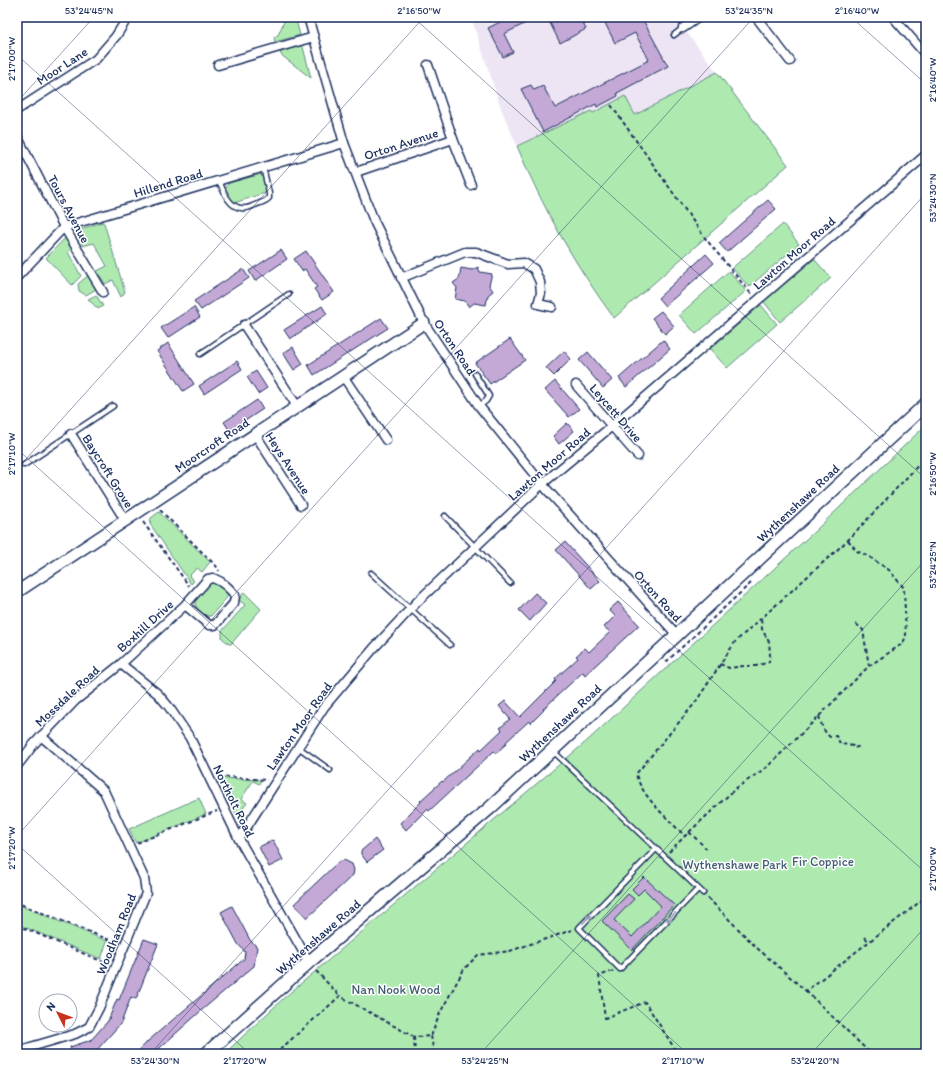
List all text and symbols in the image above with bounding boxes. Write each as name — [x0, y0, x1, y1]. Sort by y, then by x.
text: 53°24'45"N — [65, 4, 113, 17]
text: 2°16'50"W — [397, 4, 441, 17]
text: 53°24'35"N — [725, 4, 773, 17]
text: 2°16'40"W — [835, 4, 880, 17]
text: 2°17'00"W — [5, 36, 18, 81]
street label: Moor Lane — [34, 44, 90, 88]
text: 2°16'40"W — [926, 57, 939, 102]
street label: Orton Avenue — [362, 125, 440, 163]
street label: Hillend Road — [132, 165, 204, 201]
street label: Tours Avenue — [45, 172, 93, 246]
text: 53°24'30"N — [926, 173, 939, 222]
street label: Lawton Moor Road — [750, 213, 838, 293]
street label: Orton Road — [431, 316, 479, 378]
street label: Leycett Drive — [587, 381, 645, 445]
street label: Moorcroft Road — [172, 415, 252, 475]
street label: Lawton Moor Road — [505, 424, 593, 504]
street label: Heys Avenue — [262, 429, 314, 497]
street label: Baycroft Grove — [79, 431, 137, 511]
text: 2°17'10"W — [5, 432, 18, 475]
text: 2°16'50"W — [926, 452, 939, 496]
street label: Wythenshawe Road — [754, 461, 842, 545]
text: 53°24'25"N — [926, 541, 939, 589]
street label: Orton Road — [631, 567, 685, 625]
street label: Boxhill Drive — [114, 597, 176, 655]
street label: Mossdale Road — [32, 662, 102, 730]
street label: Lawton Moor Road — [263, 679, 335, 773]
street label: Wythenshawe Road — [516, 681, 604, 765]
street label: Northolt Road — [210, 762, 258, 840]
text: 2°17'20"W — [5, 826, 18, 870]
text: 2°17'00"W — [926, 846, 939, 891]
park label: Fir Coppice — [792, 854, 854, 869]
park label: Wythenshawe Park — [683, 857, 788, 872]
street label: Woodham Road — [93, 891, 139, 977]
street label: Wythenshawe Road — [273, 896, 363, 978]
one-way arrow — [666, 912, 676, 922]
one-way arrow — [582, 914, 592, 924]
park label: Nan Nook Wood — [352, 982, 440, 997]
north arrow — [38, 993, 78, 1033]
text: N — [44, 1000, 58, 1014]
text: 53°24'30"N — [131, 1054, 180, 1067]
text: 2°17'20"W — [223, 1054, 267, 1067]
text: 53°24'25"N — [461, 1054, 509, 1067]
text: 2°17'10"W — [662, 1054, 705, 1067]
text: 53°24'20"N — [791, 1054, 840, 1067]

